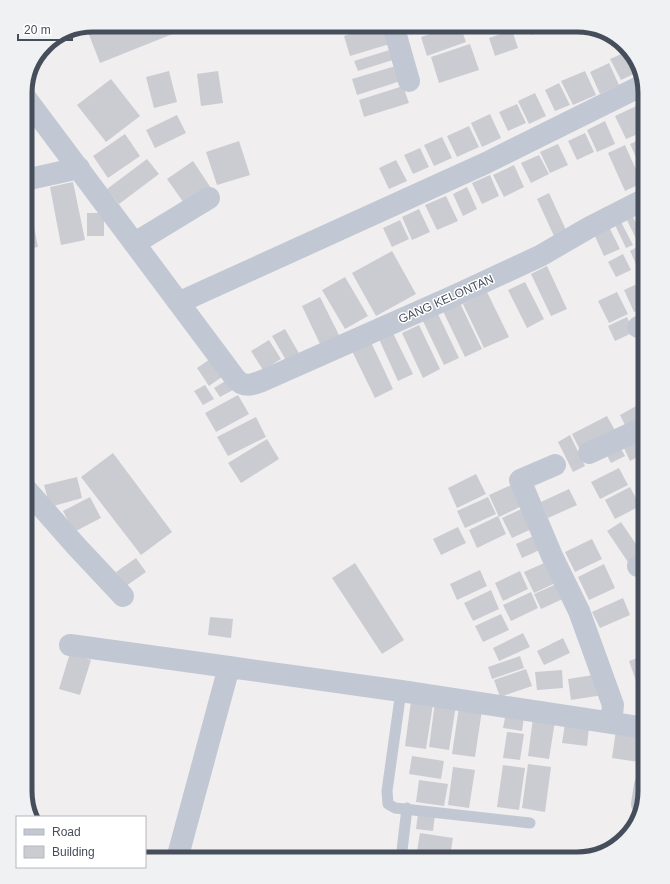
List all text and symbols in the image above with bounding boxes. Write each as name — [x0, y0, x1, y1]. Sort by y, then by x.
scale bar — [18, 16, 72, 42]
text: 20 m — [24, 23, 51, 37]
street label: GANG KELONTAN — [396, 272, 496, 326]
legend — [16, 816, 146, 868]
text: Road — [52, 825, 81, 839]
text: Building — [52, 845, 95, 859]

